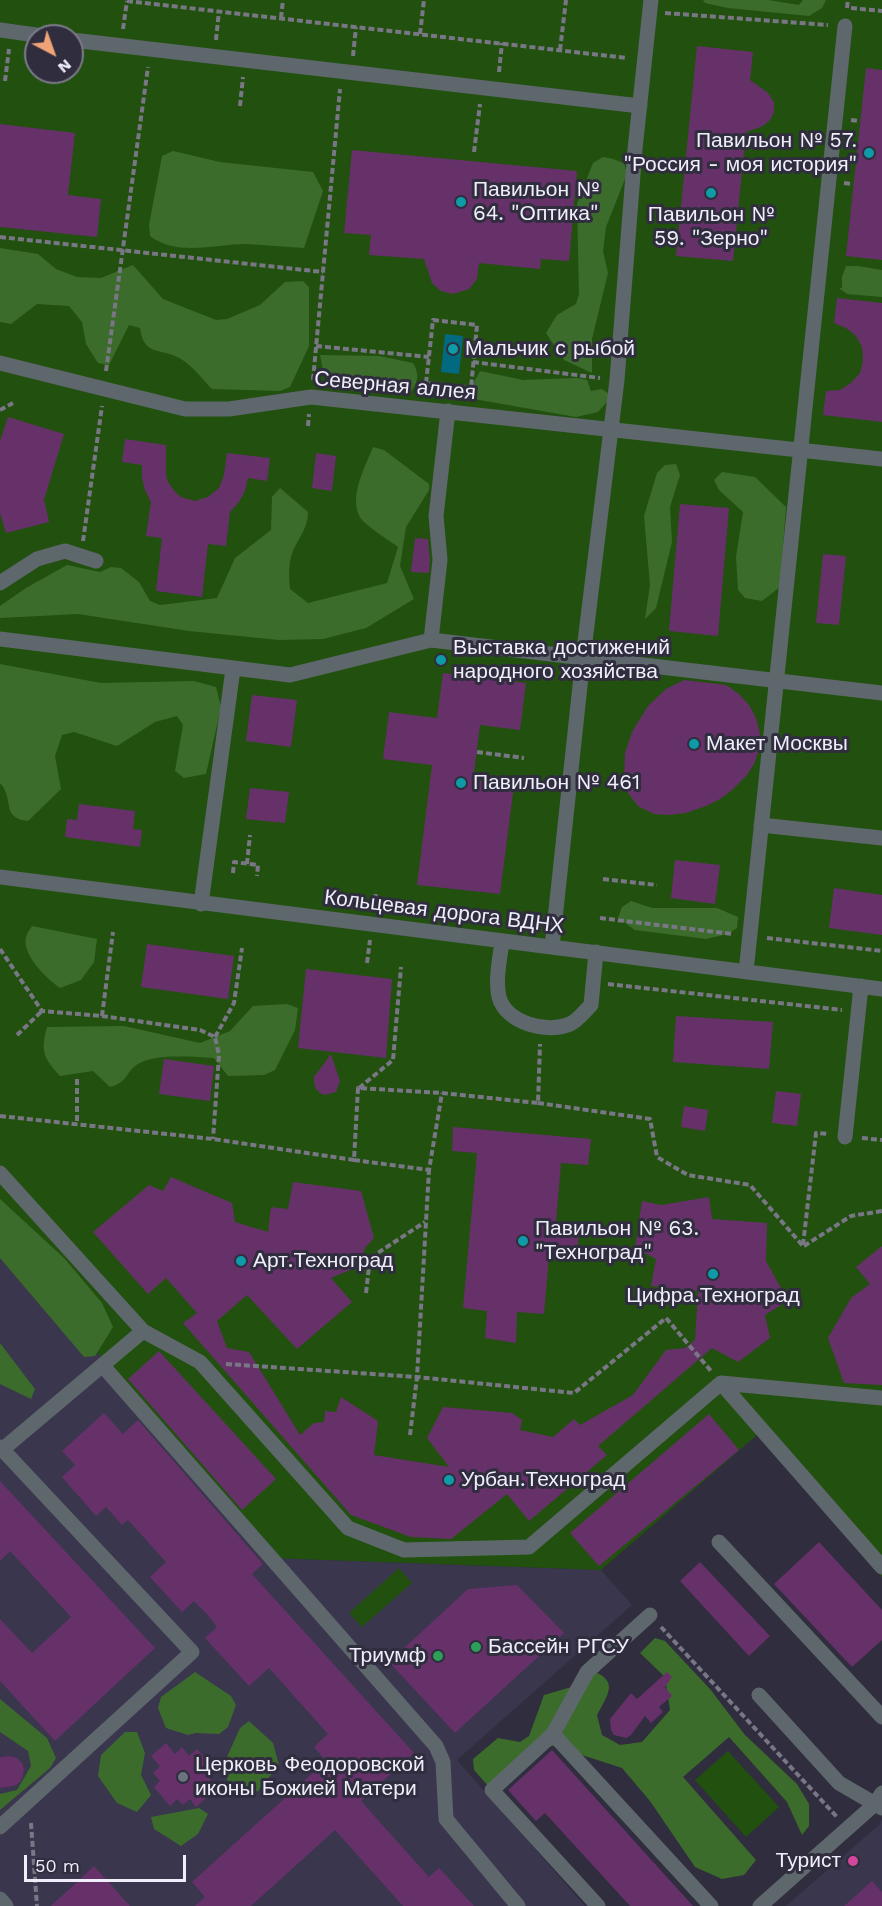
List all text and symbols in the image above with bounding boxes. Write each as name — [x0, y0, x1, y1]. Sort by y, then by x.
north arrow — [24, 24, 84, 84]
text: N — [54, 55, 76, 78]
place label: Павильон № 57. "Россия - моя история" — [623, 128, 857, 178]
marker: Павильон № 57. "Россия - моя история" — [862, 146, 876, 160]
place label: Павильон № 64. "Оптика" — [473, 177, 599, 227]
marker: Павильон № 59. "Зерно" — [704, 186, 718, 200]
marker: Павильон № 64. "Оптика" — [454, 195, 468, 209]
place label: Павильон № 59. "Зерно" — [648, 202, 774, 252]
place label: Мальчик с рыбой — [465, 336, 635, 362]
marker: Мальчик с рыбой — [446, 342, 460, 356]
street label: Северная аллея — [313, 366, 477, 406]
place label: Выставка достижений народного хозяйства — [453, 635, 670, 685]
marker: Выставка достижений народного хозяйства — [434, 653, 448, 667]
place label: Макет Москвы — [706, 731, 848, 757]
marker: Макет Москвы — [687, 737, 701, 751]
place label: Павильон № 461 — [473, 770, 640, 796]
marker: Павильон № 461 — [454, 776, 468, 790]
street label: Кольцевая дорога ВДНХ — [323, 885, 565, 939]
place label: Павильон № 63. "Техноград" — [535, 1216, 699, 1266]
marker: Павильон № 63. "Техноград" — [516, 1234, 530, 1248]
place label: Арт.Техноград — [253, 1248, 393, 1274]
marker: Арт.Техноград — [234, 1254, 248, 1268]
marker: Цифра.Техноград — [706, 1267, 720, 1281]
place label: Цифра.Техноград — [626, 1283, 800, 1309]
place label: Урбан.Техноград — [461, 1467, 625, 1493]
marker: Урбан.Техноград — [442, 1473, 456, 1487]
place label: Бассейн РГСУ — [488, 1634, 629, 1660]
marker: Бассейн РГСУ — [469, 1640, 483, 1654]
place label: Триумф — [349, 1643, 426, 1669]
marker: Триумф — [431, 1649, 445, 1663]
place label: Церковь Феодоровской иконы Божией Матери — [195, 1752, 425, 1802]
marker: Церковь Феодоровской иконы Божией Матери — [176, 1770, 190, 1784]
scale bar — [27, 1843, 189, 1881]
place label: Турист — [776, 1848, 841, 1874]
marker: Турист — [846, 1854, 860, 1868]
text: 50 m — [35, 1855, 80, 1876]

